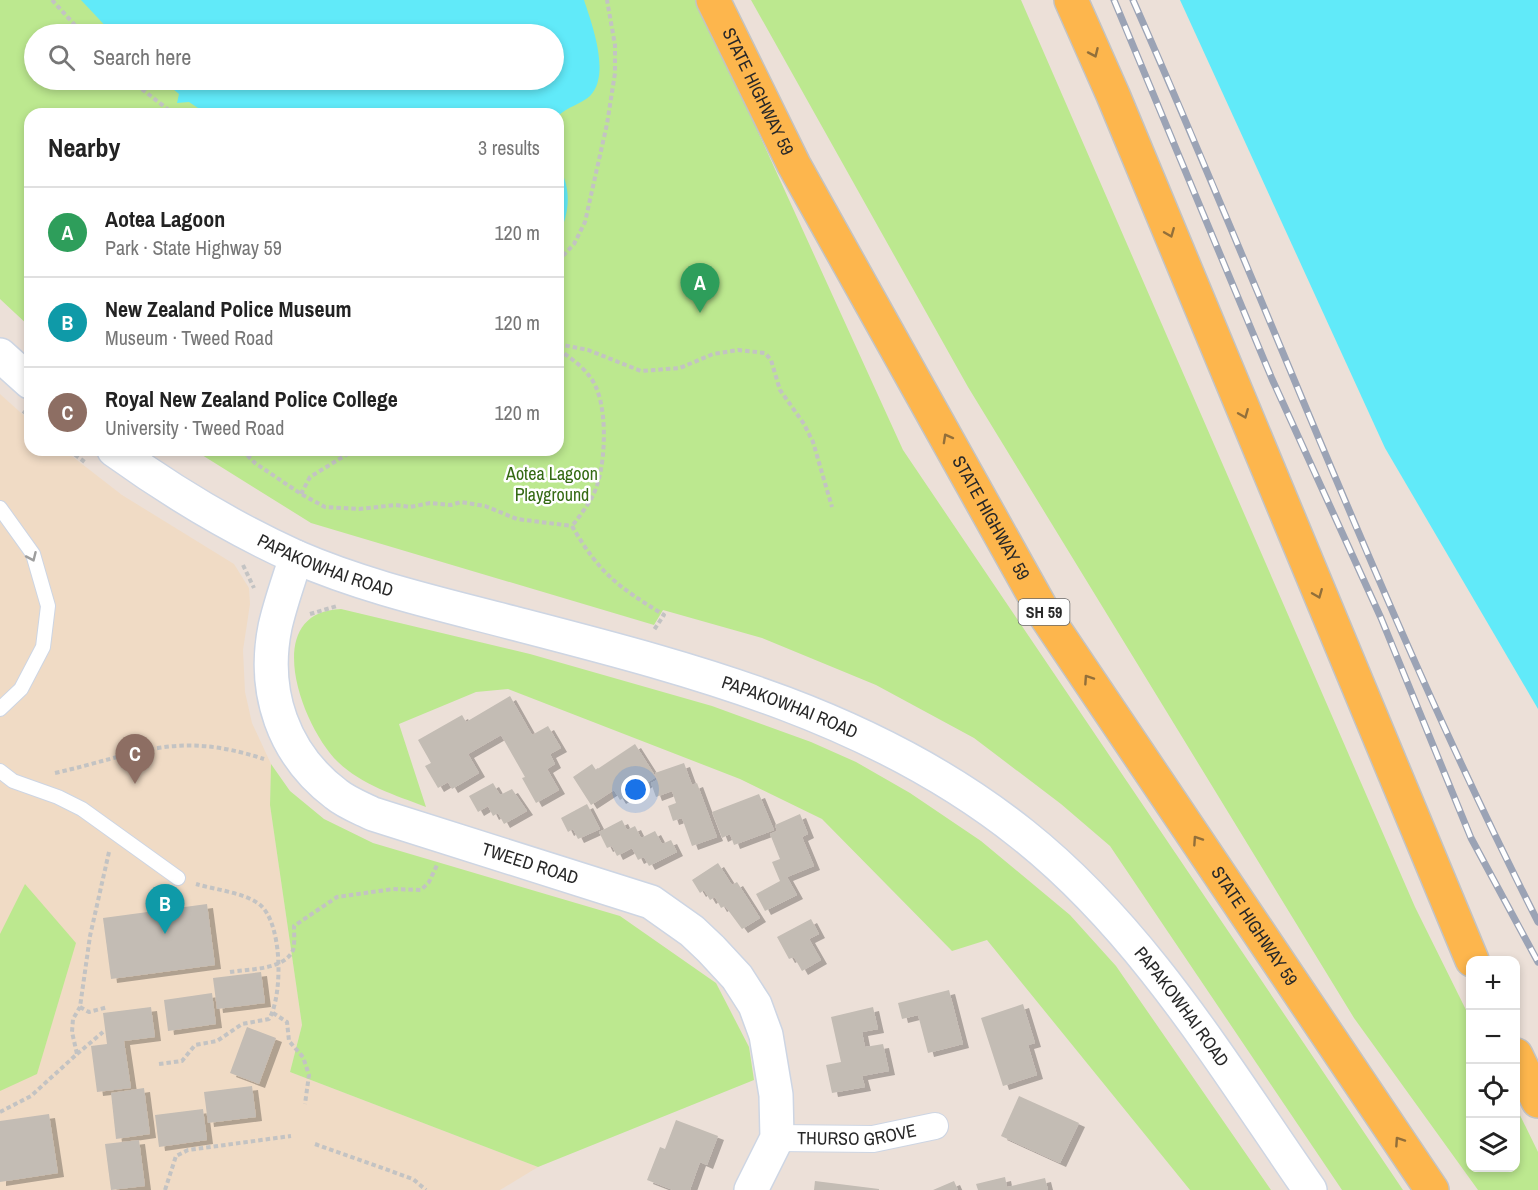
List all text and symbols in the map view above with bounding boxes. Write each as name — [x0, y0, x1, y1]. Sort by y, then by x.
search box — [24, 24, 564, 90]
street label: STATE HIGHWAY 59 — [717, 24, 800, 159]
icon: search — [45, 41, 78, 74]
text: Search here — [93, 42, 191, 72]
one-way arrow — [1087, 47, 1099, 58]
text: Nearby — [48, 130, 120, 165]
text: 3 results — [478, 134, 540, 161]
text: Aotea Lagoon — [105, 204, 225, 234]
text: A — [62, 219, 73, 246]
text: 120 m — [494, 219, 540, 246]
one-way arrow — [1163, 227, 1175, 238]
text: Park · State Highway 59 — [105, 234, 282, 261]
pin: A — [680, 264, 720, 313]
text: New Zealand Police Museum — [105, 294, 352, 324]
text: B — [62, 309, 73, 336]
text: 120 m — [494, 309, 540, 336]
text: Museum · Tweed Road — [105, 324, 273, 351]
text: Royal New Zealand Police College — [105, 384, 398, 414]
text: C — [62, 399, 73, 426]
text: 120 m — [494, 399, 540, 426]
one-way arrow — [1237, 407, 1249, 418]
text: University · Tweed Road — [105, 414, 284, 441]
one-way arrow — [942, 434, 954, 444]
street label: STATE HIGHWAY 59 — [947, 451, 1036, 584]
park label: Aotea Lagoon Playground — [505, 461, 598, 507]
street label: PAPAKOWHAI ROAD — [253, 527, 396, 603]
one-way arrow — [25, 550, 37, 561]
one-way arrow — [1311, 588, 1323, 599]
road number: SH 59 — [1018, 599, 1070, 625]
street label: PAPAKOWHAI ROAD — [719, 669, 862, 744]
one-way arrow — [1084, 674, 1095, 685]
pin: C — [116, 734, 154, 784]
your location — [621, 775, 650, 804]
street label: TWEED ROAD — [479, 836, 582, 890]
one-way arrow — [1193, 836, 1204, 847]
street label: STATE HIGHWAY 59 — [1206, 861, 1304, 990]
pin: B — [146, 884, 184, 934]
street label: PAPAKOWHAI ROAD — [1129, 941, 1235, 1072]
map controls — [1466, 956, 1520, 1172]
button: + — [1466, 956, 1520, 1010]
button: − — [1466, 1010, 1520, 1064]
button: locate — [1466, 1064, 1520, 1118]
street label: THURSO GROVE — [797, 1117, 918, 1151]
button: layers — [1466, 1118, 1520, 1172]
one-way arrow — [1396, 1137, 1407, 1148]

